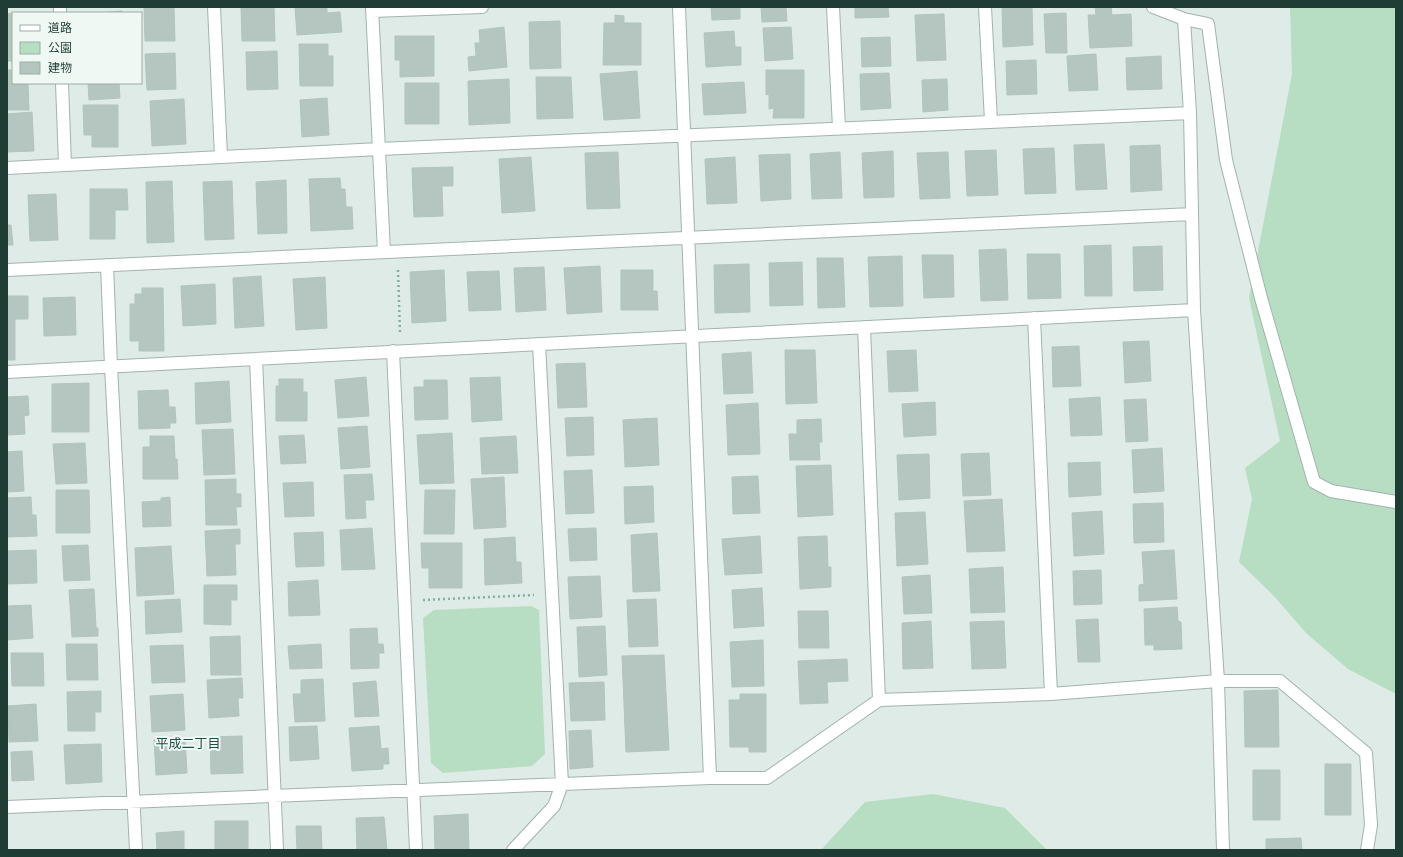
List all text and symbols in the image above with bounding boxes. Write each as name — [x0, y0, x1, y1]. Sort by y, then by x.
legend — [12, 12, 142, 84]
text: 道路 — [48, 19, 72, 36]
text: 公園 — [48, 39, 72, 56]
text: 建物 — [48, 59, 72, 76]
district label: 平成二丁目 — [155, 734, 221, 752]

